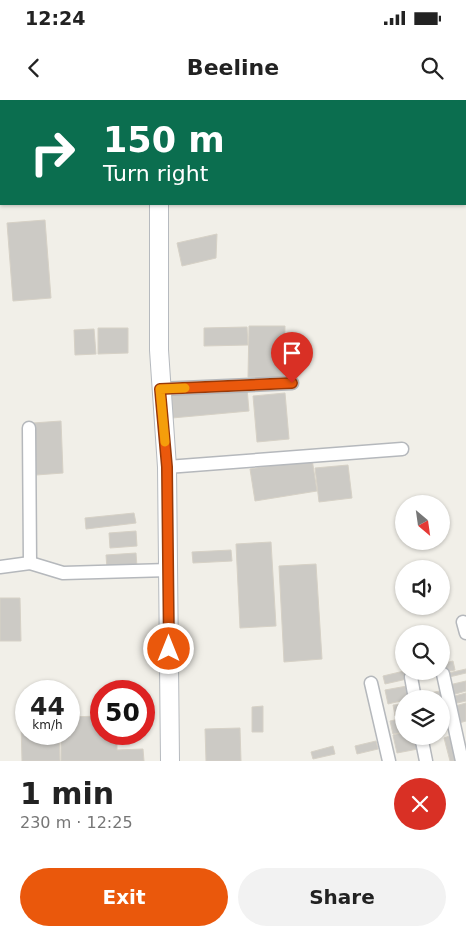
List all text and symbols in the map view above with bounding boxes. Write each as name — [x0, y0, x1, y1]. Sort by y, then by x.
text: 12:24 — [25, 7, 85, 29]
icon: back — [20, 54, 48, 82]
icon: search — [418, 54, 446, 82]
text: Beeline — [187, 55, 279, 80]
icon: right — [20, 120, 85, 185]
text: 150 m — [103, 120, 225, 160]
text: Turn right — [103, 161, 208, 186]
pin — [271, 332, 313, 383]
icon: arrive — [278, 339, 306, 367]
north arrow — [395, 495, 450, 550]
map controls — [395, 495, 450, 745]
button: sound — [395, 560, 450, 615]
position arrow — [142, 622, 194, 674]
button: search — [395, 625, 450, 680]
speed limit sign: 50 — [90, 680, 155, 745]
button: layers — [395, 690, 450, 745]
text: 44 — [30, 692, 65, 721]
text: km/h — [32, 718, 63, 732]
text: 1 min — [20, 776, 114, 811]
button: close — [394, 778, 446, 830]
text: 230 m · 12:25 — [20, 813, 133, 832]
button: Exit — [20, 868, 228, 926]
button: Share — [238, 868, 446, 926]

